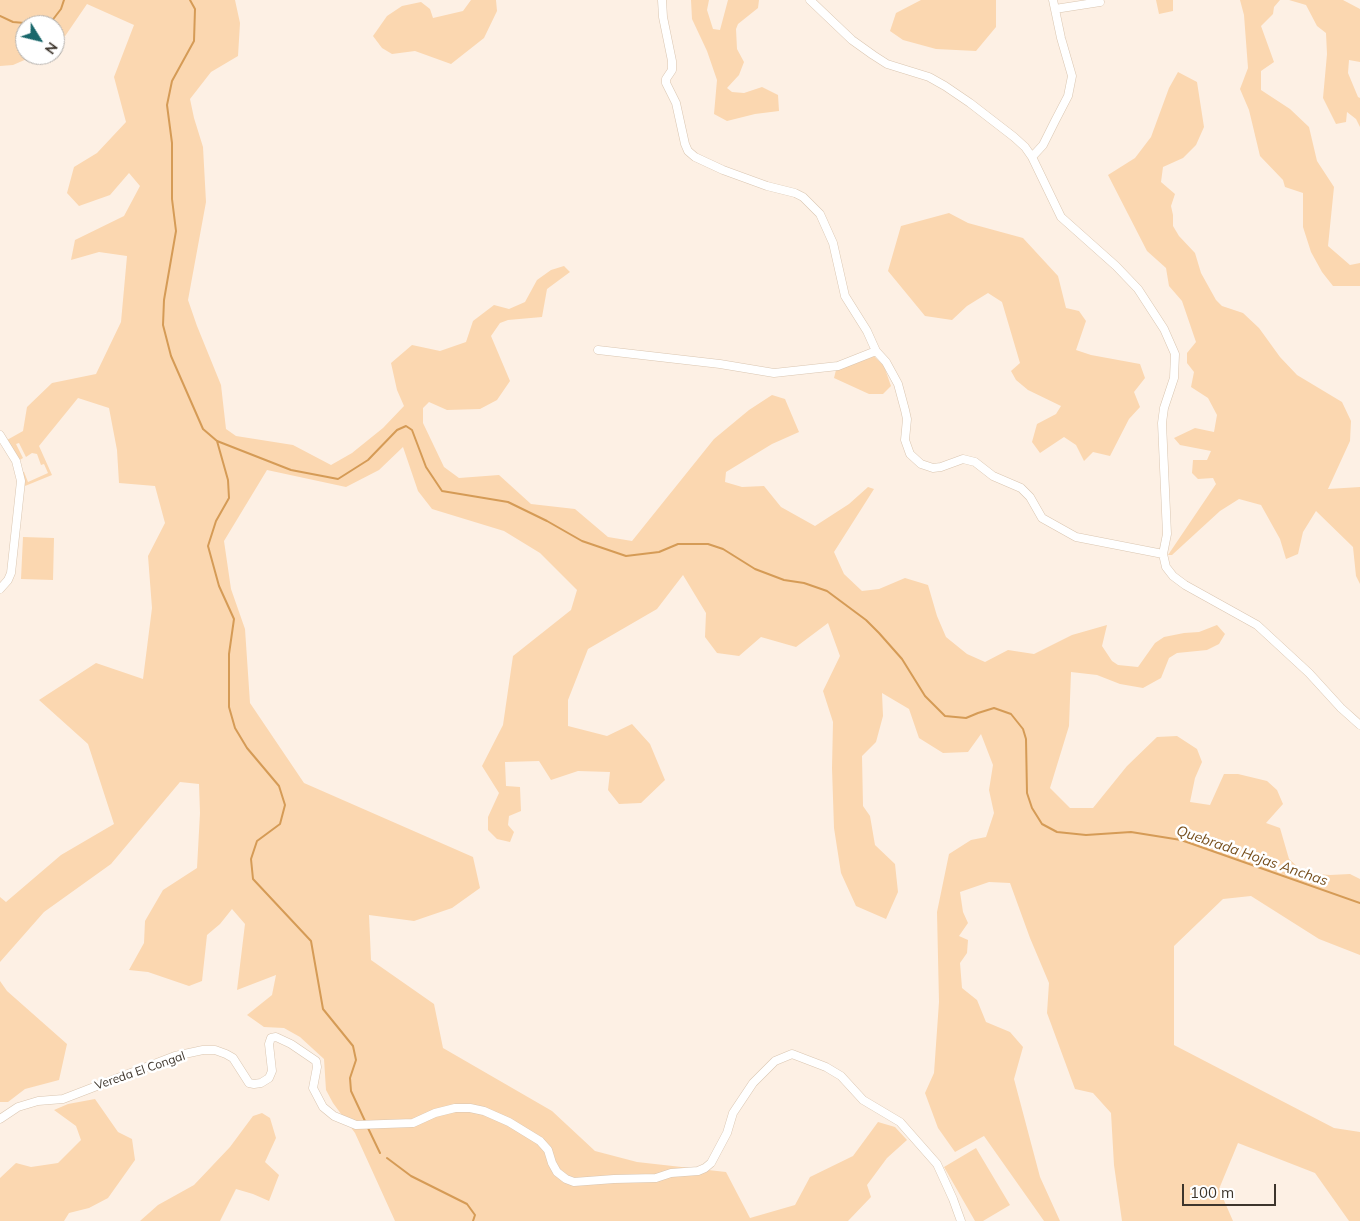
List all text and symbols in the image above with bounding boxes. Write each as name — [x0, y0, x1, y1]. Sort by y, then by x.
north arrow — [15, 15, 65, 65]
text: N — [41, 39, 62, 58]
water label: Quebrada Hojas Anchas — [1174, 822, 1330, 890]
street label: Vereda El Congal — [93, 1049, 187, 1093]
scale bar — [1185, 1174, 1279, 1206]
text: 100 m — [1190, 1183, 1234, 1202]

